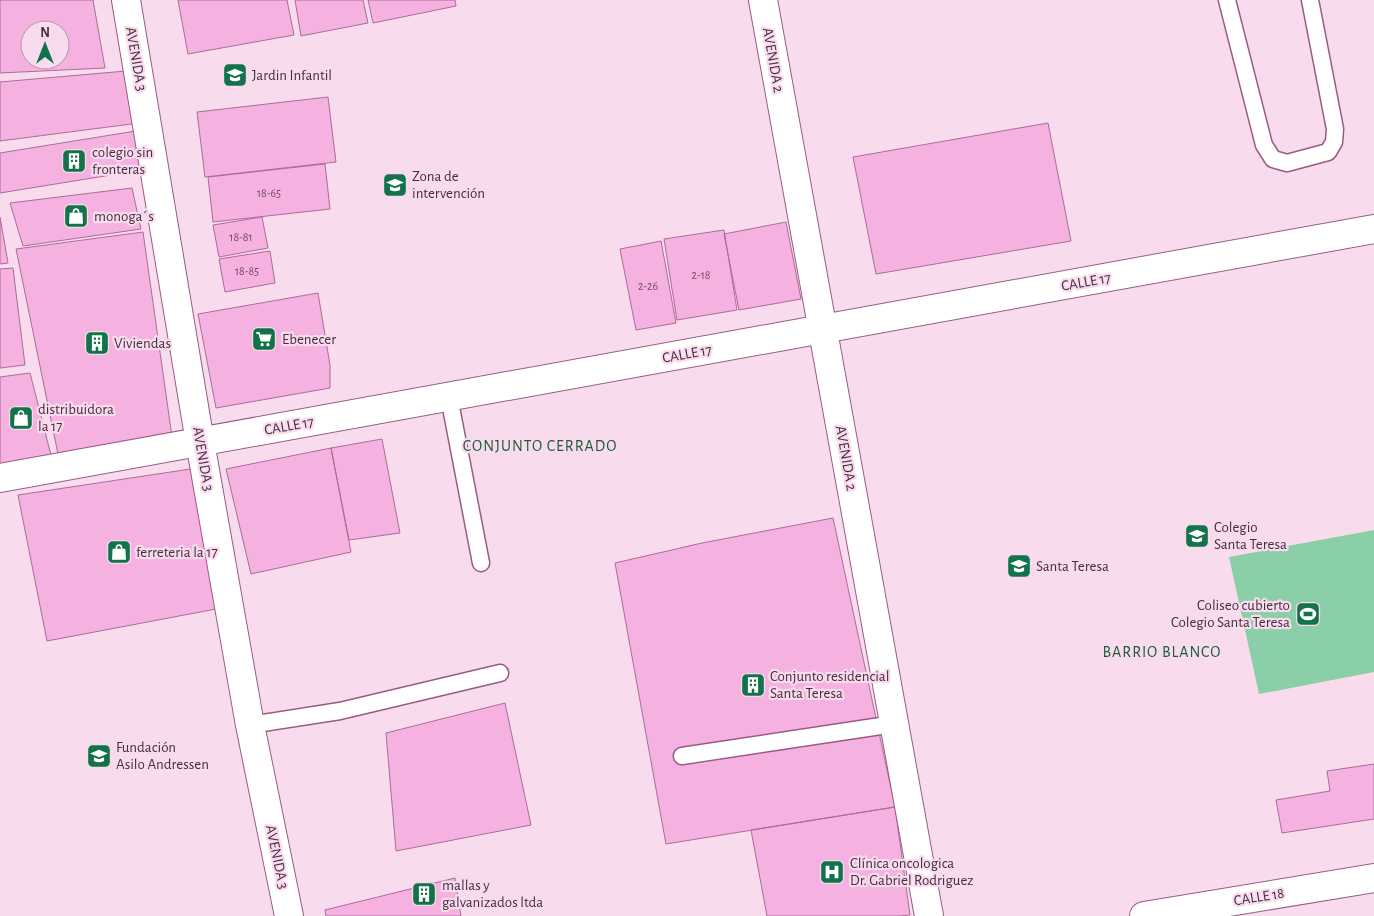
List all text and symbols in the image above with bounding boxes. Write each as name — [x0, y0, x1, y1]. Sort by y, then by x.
north arrow — [20, 20, 70, 70]
text: N — [40, 26, 50, 40]
street label: AVENIDA 3 — [123, 26, 149, 92]
street label: AVENIDA 2 — [760, 26, 786, 94]
school or university icon: Jardin Infantil — [222, 62, 248, 88]
place label: Jardin Infantil — [252, 68, 332, 83]
place label: colegio sin fronteras — [92, 145, 153, 177]
building icon: colegio sin fronteras — [61, 148, 87, 174]
place label: Zona de intervención — [412, 169, 485, 201]
school or university icon: Zona de intervención — [382, 172, 408, 198]
house number: 18-65 — [257, 187, 281, 199]
shop icon: monoga´s — [63, 203, 89, 229]
place label: monoga´s — [94, 209, 154, 224]
house number: 18-81 — [229, 231, 253, 243]
house number: 18-85 — [235, 265, 259, 277]
house number: 2-18 — [692, 269, 711, 281]
street label: CALLE 17 — [1060, 270, 1112, 294]
house number: 2-26 — [638, 280, 658, 292]
supermarket icon: Ebenecer — [251, 326, 277, 352]
building icon: Viviendas — [84, 330, 110, 356]
place label: Ebenecer — [282, 332, 336, 347]
place label: Viviendas — [114, 336, 171, 351]
street label: CALLE 17 — [661, 342, 713, 366]
place label: distribuidora la 17 — [38, 402, 114, 434]
shop icon: distribuidora la 17 — [8, 405, 34, 431]
street label: CALLE 17 — [263, 414, 315, 438]
street label: AVENIDA 2 — [833, 424, 859, 492]
street label: AVENIDA 3 — [190, 426, 216, 492]
district label: CONJUNTO CERRADO — [463, 438, 617, 454]
place label: Colegio Santa Teresa — [1214, 520, 1287, 552]
school or university icon: Colegio Santa Teresa — [1184, 523, 1210, 549]
shop icon: ferreteria la 17 — [106, 539, 132, 565]
place label: ferreteria la 17 — [136, 545, 218, 560]
school or university icon: Santa Teresa — [1006, 553, 1032, 579]
place label: Santa Teresa — [1036, 559, 1109, 574]
place label: Coliseo cubierto Colegio Santa Teresa — [1171, 598, 1290, 630]
sports icon: Coliseo cubierto Colegio Santa Teresa — [1295, 601, 1321, 627]
district label: BARRIO BLANCO — [1102, 644, 1222, 660]
place label: Conjunto residencial Santa Teresa — [770, 669, 889, 701]
building icon: Conjunto residencial Santa Teresa — [740, 672, 766, 698]
place label: Fundación Asilo Andressen — [116, 740, 209, 772]
school or university icon: Fundación Asilo Andressen — [86, 743, 112, 769]
street label: AVENIDA 3 — [263, 824, 291, 890]
place label: Clínica oncologica Dr. Gabriel Rodriguez — [850, 856, 974, 888]
hospital icon: Clínica oncologica Dr. Gabriel Rodriguez — [819, 859, 845, 885]
place label: mallas y galvanizados ltda — [442, 878, 543, 910]
building icon: mallas y galvanizados ltda — [411, 881, 437, 907]
street label: CALLE 18 — [1233, 886, 1285, 908]

